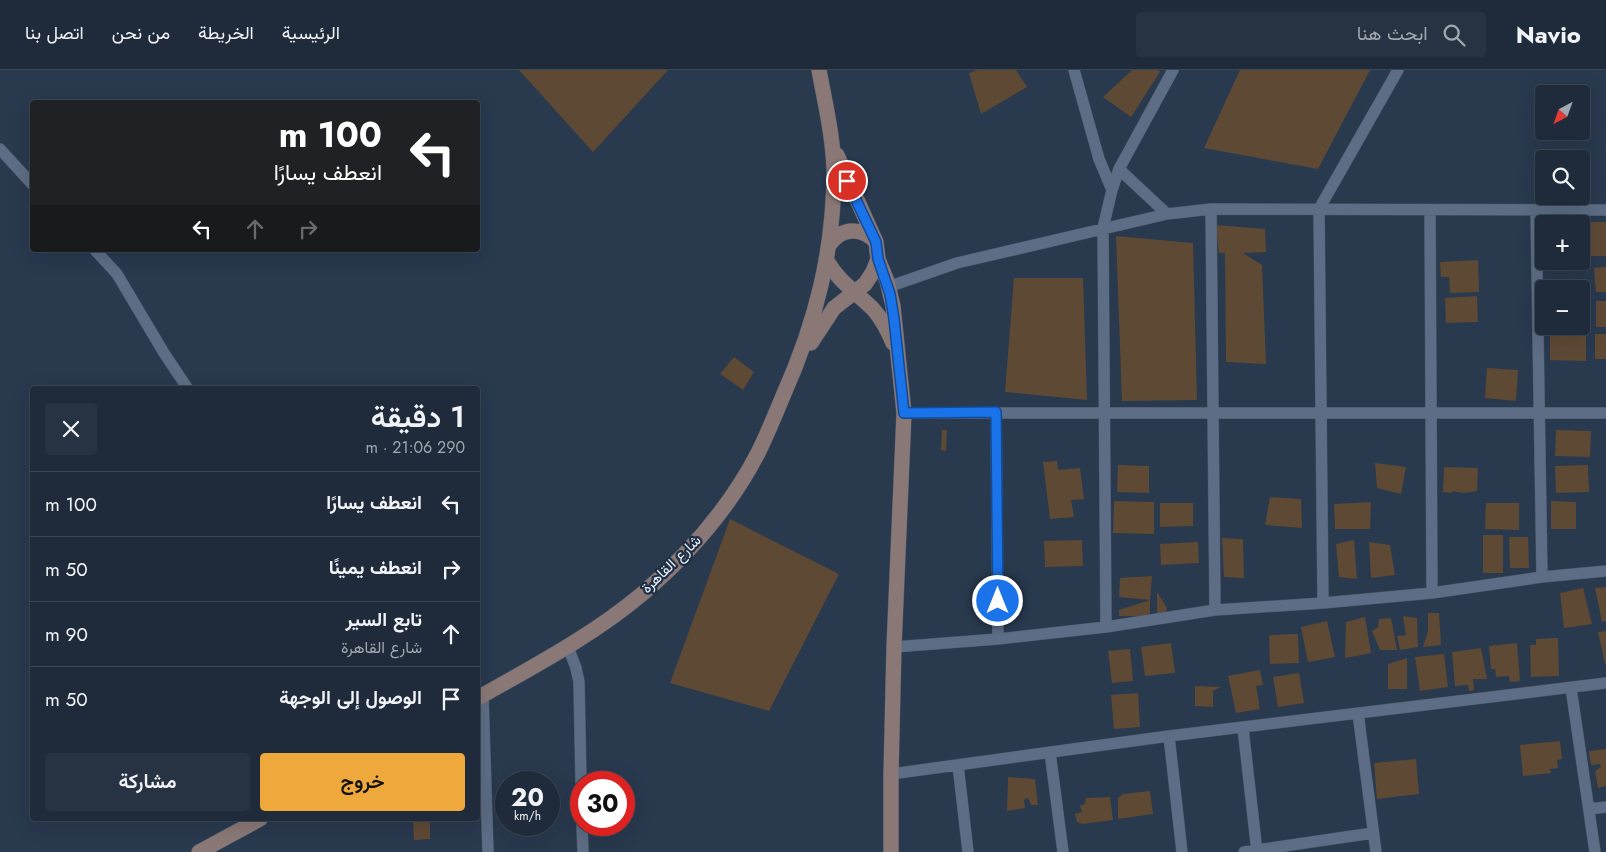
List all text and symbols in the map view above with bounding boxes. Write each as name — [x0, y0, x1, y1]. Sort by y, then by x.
search box — [1136, 12, 1486, 57]
text: Navio — [1516, 17, 1581, 52]
text: اتصل بنا — [25, 20, 84, 46]
text: من نحن — [112, 20, 170, 46]
text: الخريطة — [198, 20, 254, 46]
text: الرئيسية — [282, 20, 340, 46]
text: ابحث هنا — [1357, 20, 1428, 47]
icon: search — [1440, 21, 1468, 49]
north arrow — [1535, 85, 1590, 140]
map controls — [1535, 85, 1590, 335]
text: 100 m — [279, 110, 382, 160]
icon: left — [400, 120, 465, 185]
button: search — [1535, 150, 1590, 205]
text: انعطف يسارًا — [274, 156, 382, 188]
pin — [826, 160, 868, 202]
icon: arrive — [833, 167, 861, 195]
icon: left — [188, 215, 216, 243]
icon: ahead — [241, 215, 269, 243]
icon: right — [294, 215, 322, 243]
button: + — [1535, 215, 1590, 270]
button: − — [1535, 280, 1590, 335]
text: 1 دقيقة — [371, 395, 465, 438]
button: close — [45, 403, 97, 455]
text: 290 m · 21:06 — [365, 436, 465, 459]
text: انعطف يسارًا — [326, 489, 422, 516]
icon: left — [437, 490, 465, 518]
text: 100 m — [45, 491, 97, 518]
street label: شارع القاهرة — [636, 530, 706, 598]
text: انعطف يمينًا — [329, 554, 422, 581]
icon: right — [437, 555, 465, 583]
text: 50 m — [45, 556, 88, 583]
position arrow — [971, 574, 1023, 626]
text: تابع السير — [345, 606, 422, 633]
icon: ahead — [437, 620, 465, 648]
text: 90 m — [45, 621, 88, 648]
text: شارع القاهرة — [341, 636, 422, 659]
text: الوصول إلى الوجهة — [279, 684, 422, 711]
icon: arrive — [437, 685, 465, 713]
text: 50 m — [45, 686, 88, 713]
button: مشاركة — [45, 753, 250, 811]
button: خروج — [260, 753, 465, 811]
speed limit sign: 30 — [570, 771, 635, 836]
text: 20 — [511, 779, 544, 815]
text: km/h — [514, 807, 541, 825]

